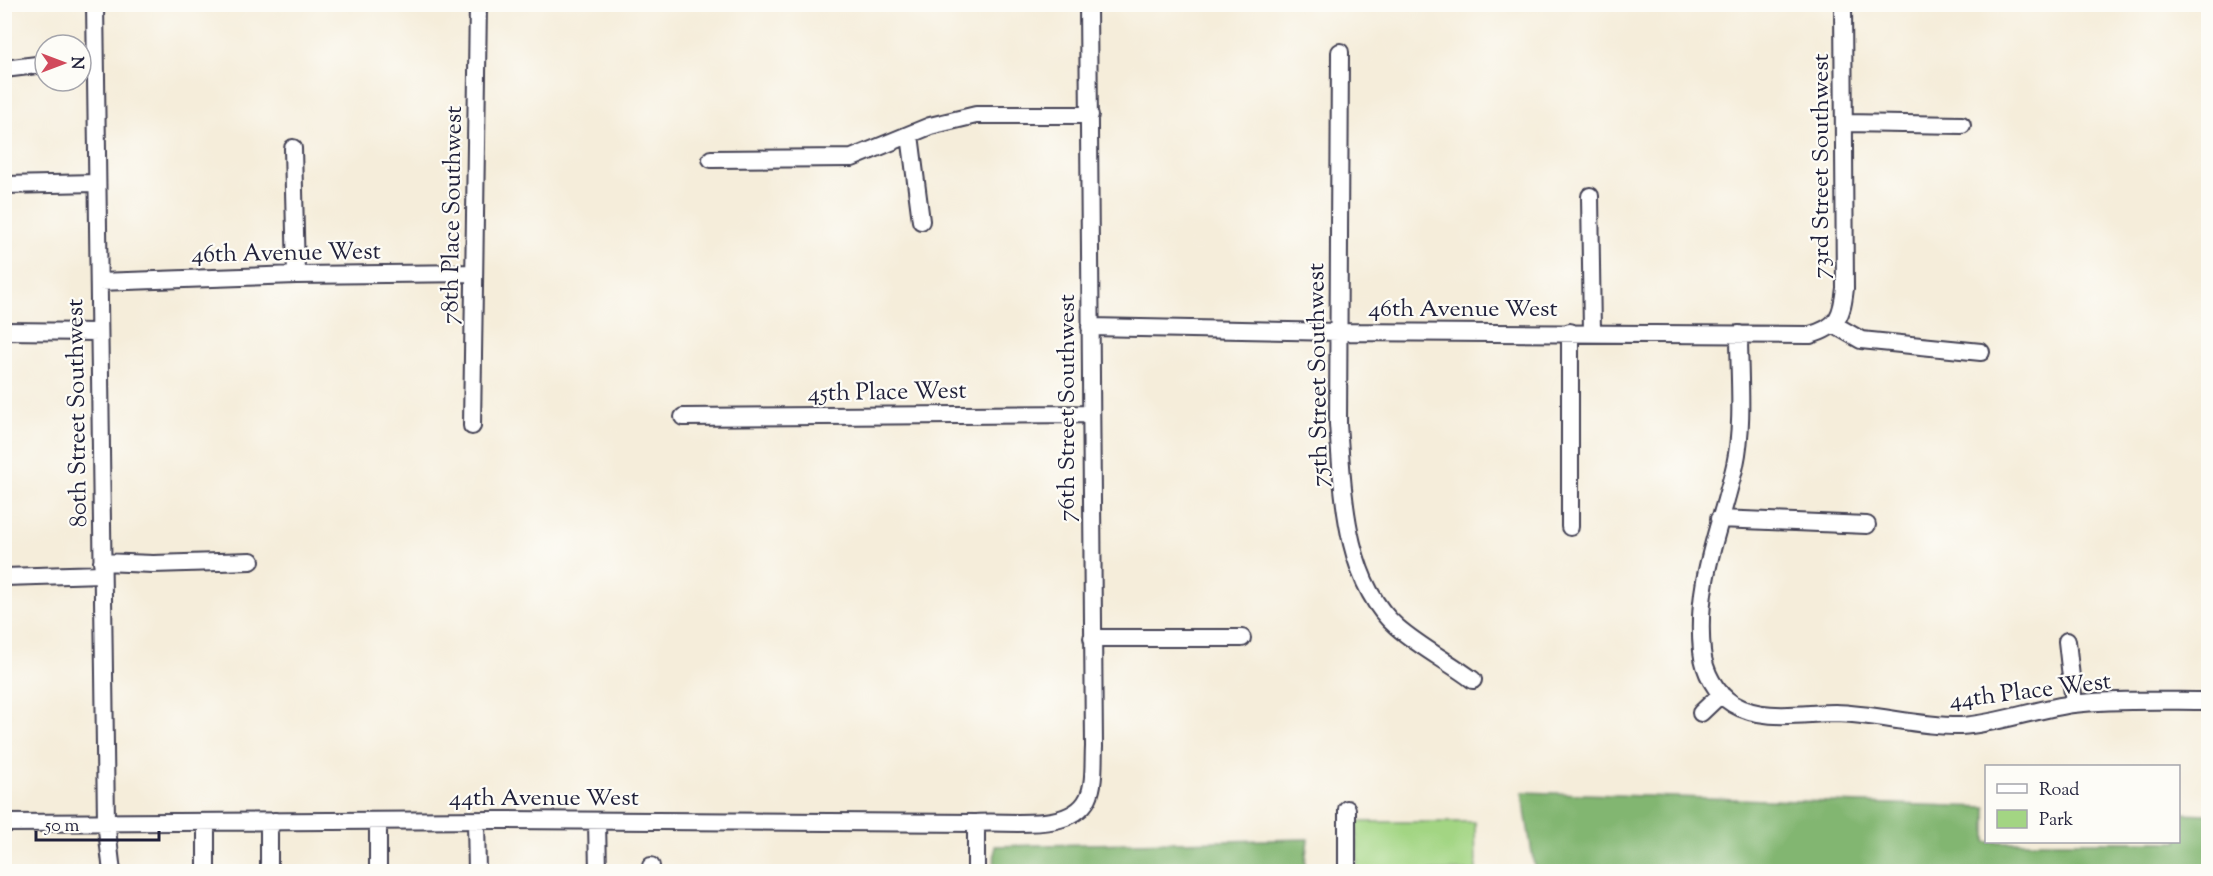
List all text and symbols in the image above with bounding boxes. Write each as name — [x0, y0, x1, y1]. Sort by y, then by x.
north arrow — [33, 33, 93, 93]
street label: 73rd Street Southwest — [1805, 53, 1839, 279]
text: N — [64, 57, 87, 70]
street label: 78th Place Southwest — [434, 105, 472, 325]
street label: 46th Avenue West — [191, 235, 381, 273]
street label: 75th Street Southwest — [1300, 263, 1338, 487]
street label: 46th Avenue West — [1368, 293, 1558, 327]
street label: 76th Street Southwest — [1051, 294, 1085, 522]
street label: 80th Street Southwest — [59, 298, 97, 527]
street label: 45th Place West — [807, 375, 967, 411]
street label: 44th Place West — [1947, 665, 2113, 719]
legend — [1985, 765, 2180, 843]
text: Road — [2039, 778, 2079, 804]
street label: 44th Avenue West — [449, 782, 639, 816]
scale bar — [36, 804, 159, 842]
text: Park — [2039, 808, 2074, 834]
text: 50 m — [44, 814, 80, 840]

